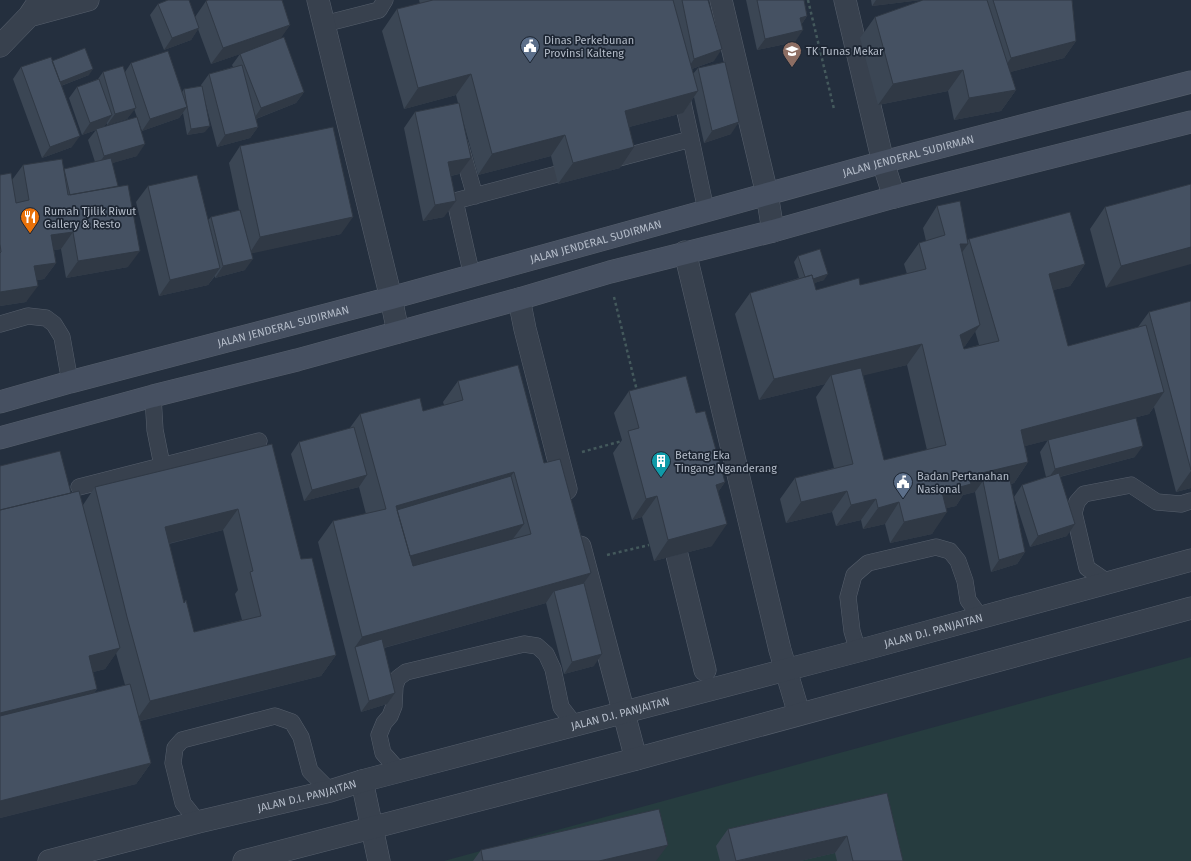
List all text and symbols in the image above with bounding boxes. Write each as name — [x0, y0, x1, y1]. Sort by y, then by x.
place label: Dinas Perkebunan Provinsi Kalteng — [544, 34, 634, 60]
public building icon: Dinas Perkebunan Provinsi Kalteng — [519, 35, 541, 63]
school or university icon: TK Tunas Mekar — [781, 40, 803, 68]
place label: TK Tunas Mekar — [806, 45, 884, 58]
street label: JALAN JENDERAL SUDIRMAN — [841, 133, 976, 180]
place label: Rumah Tjilik Riwut Gallery & Resto — [44, 205, 136, 231]
restaurant icon: Rumah Tjilik Riwut Gallery & Resto — [19, 206, 41, 234]
street label: JALAN JENDERAL SUDIRMAN — [529, 218, 663, 266]
street label: JALAN JENDERAL SUDIRMAN — [216, 303, 350, 350]
place label: Betang Eka Tingang Nganderang — [675, 449, 777, 475]
building icon: Betang Eka Tingang Nganderang — [650, 450, 672, 478]
place label: Badan Pertanahan Nasional — [917, 470, 1009, 496]
public building icon: Badan Pertanahan Nasional — [892, 471, 914, 499]
street label: JALAN D.I. PANJAITAN — [883, 611, 984, 651]
street label: JALAN D.I. PANJAITAN — [569, 695, 671, 733]
street label: JALAN D.I. PANJAITAN — [256, 777, 358, 815]

